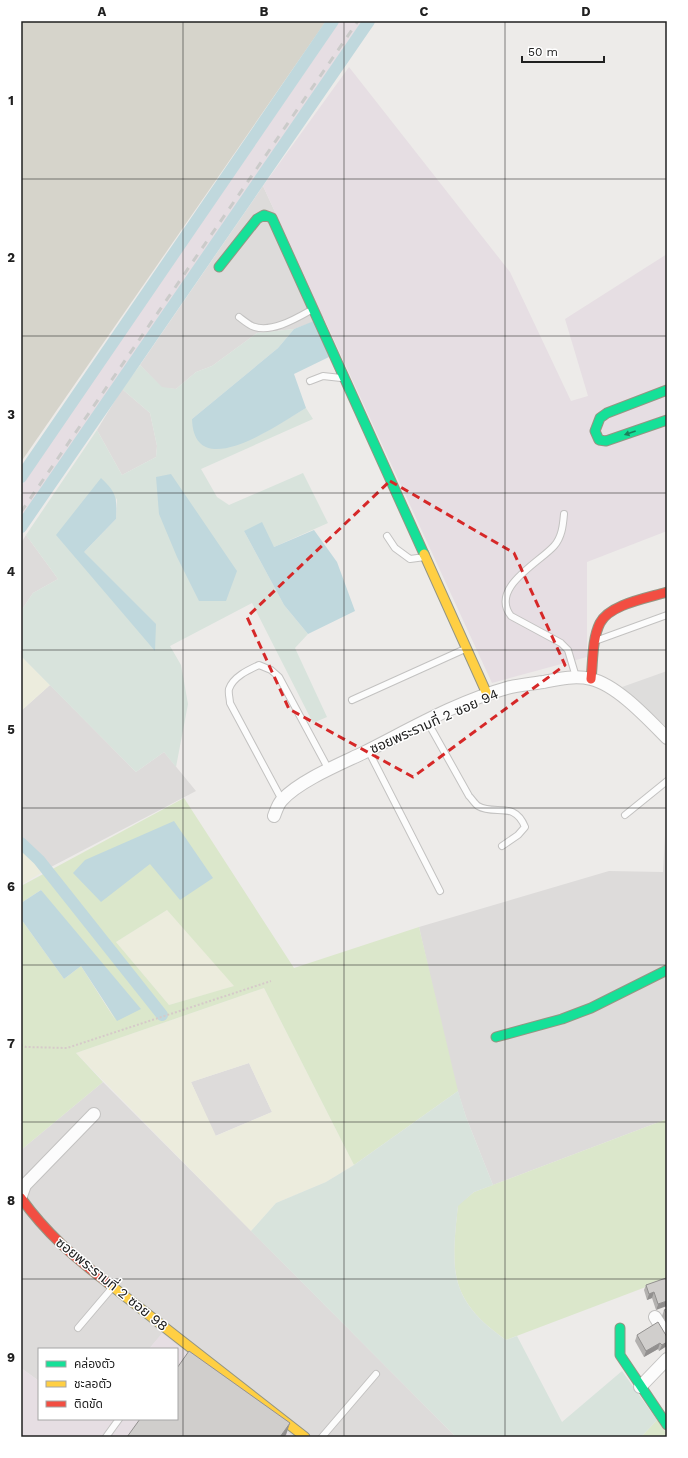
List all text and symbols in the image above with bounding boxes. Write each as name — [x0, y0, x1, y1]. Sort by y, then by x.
text: A — [98, 4, 107, 19]
text: B — [260, 4, 269, 19]
text: C — [420, 4, 429, 19]
text: D — [581, 4, 591, 19]
scale bar — [522, 38, 604, 64]
text: 50 m — [528, 45, 558, 59]
text: 1 — [8, 93, 14, 108]
text: 2 — [7, 250, 15, 265]
text: 3 — [7, 407, 15, 422]
one-way arrow — [624, 430, 636, 436]
text: 4 — [7, 564, 16, 579]
street label: ซอยพระรามที่ 2 ซอย 94 — [366, 684, 501, 757]
text: 5 — [7, 722, 15, 737]
text: 6 — [7, 879, 15, 894]
text: 7 — [7, 1036, 15, 1051]
text: 8 — [7, 1193, 15, 1208]
street label: ซอยพระรามที่ 2 ซอย 98 — [53, 1233, 172, 1334]
legend — [38, 1348, 178, 1420]
text: 9 — [7, 1350, 15, 1365]
text: คล่องตัว — [74, 1357, 115, 1371]
text: ชะลอตัว — [74, 1377, 112, 1391]
text: ติดขัด — [74, 1397, 103, 1411]

